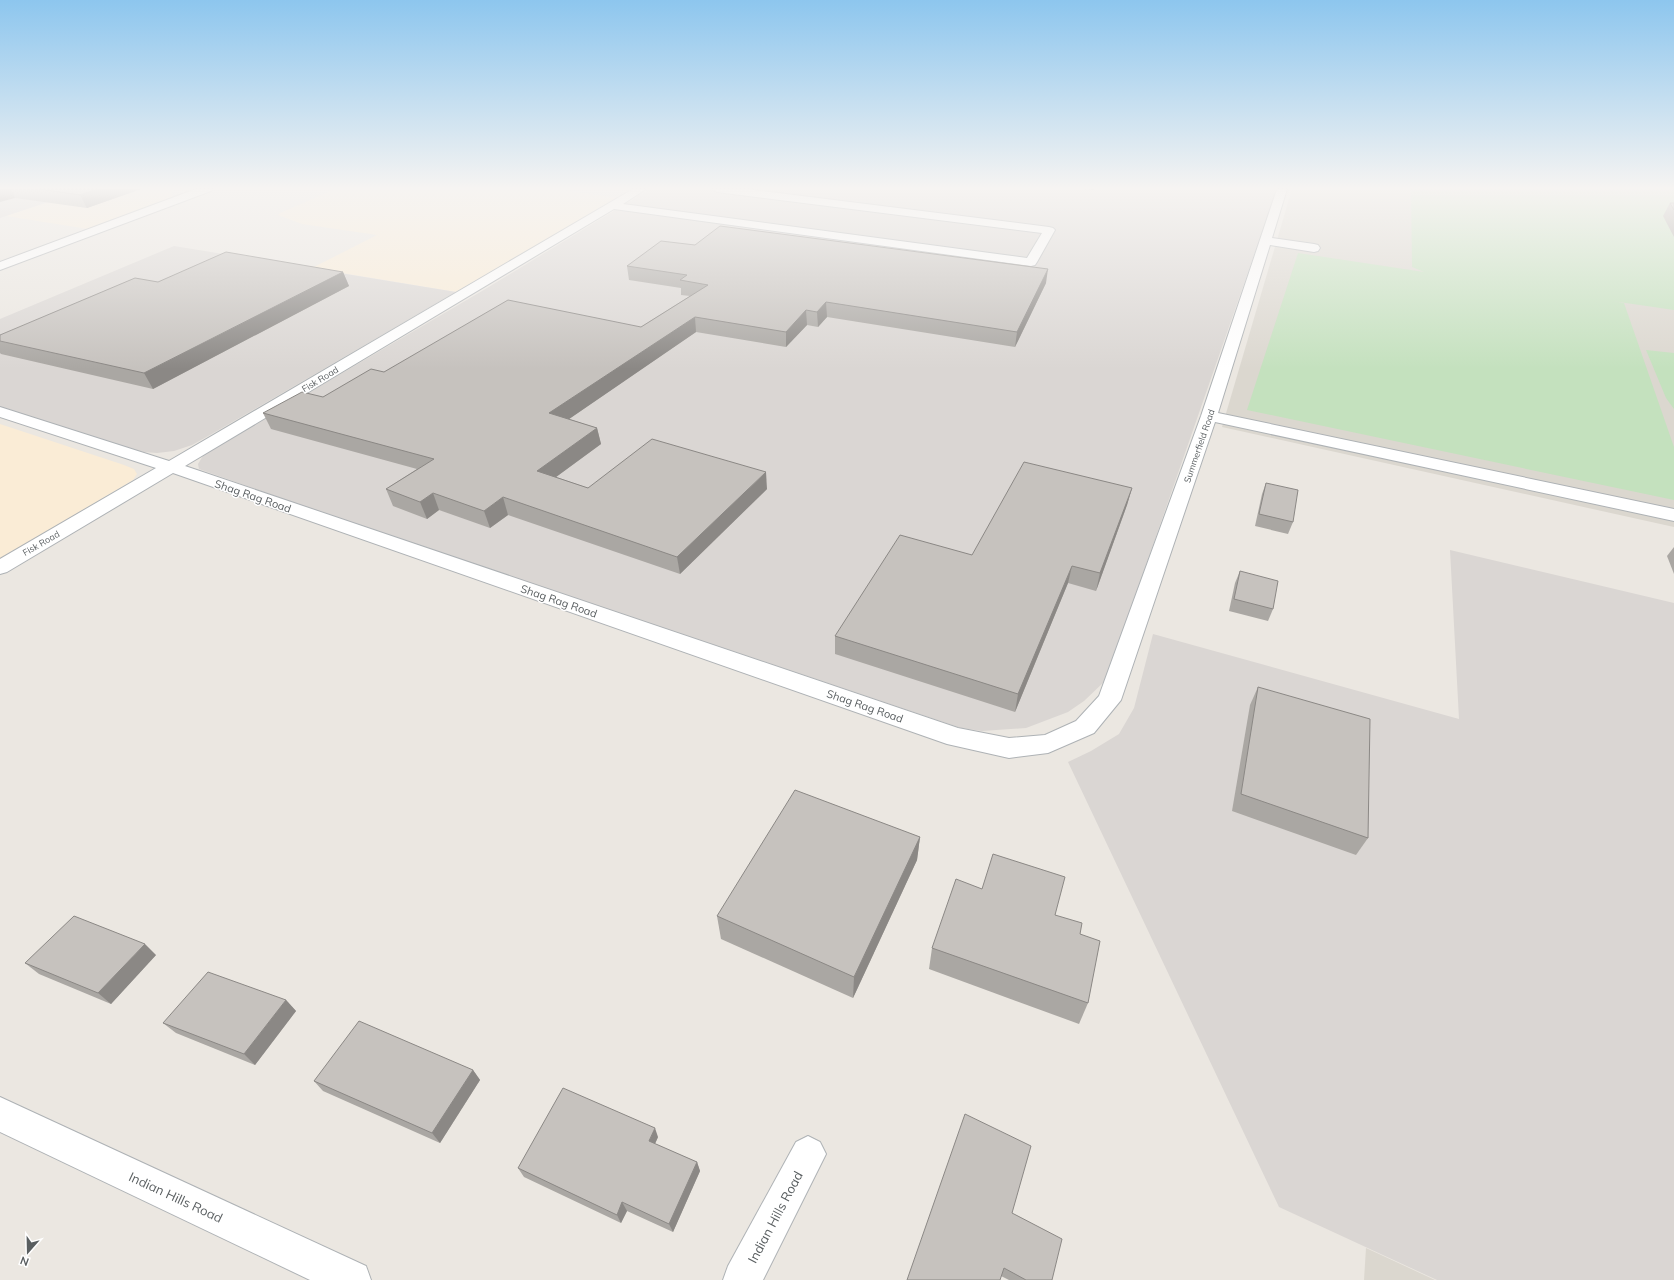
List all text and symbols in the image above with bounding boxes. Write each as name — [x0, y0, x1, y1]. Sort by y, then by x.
street label: Fisk Road — [300, 364, 340, 394]
street label: Summerfield Road — [1181, 408, 1217, 484]
street label: Shag Rag Road — [213, 476, 293, 516]
street label: Fisk Road — [21, 528, 61, 558]
street label: Shag Rag Road — [519, 581, 599, 621]
street label: Shag Rag Road — [825, 686, 905, 726]
street label: Indian Hills Road — [127, 1168, 225, 1226]
street label: Indian Hills Road — [744, 1168, 806, 1266]
north arrow — [8, 1232, 48, 1272]
text: N — [18, 1253, 31, 1269]

